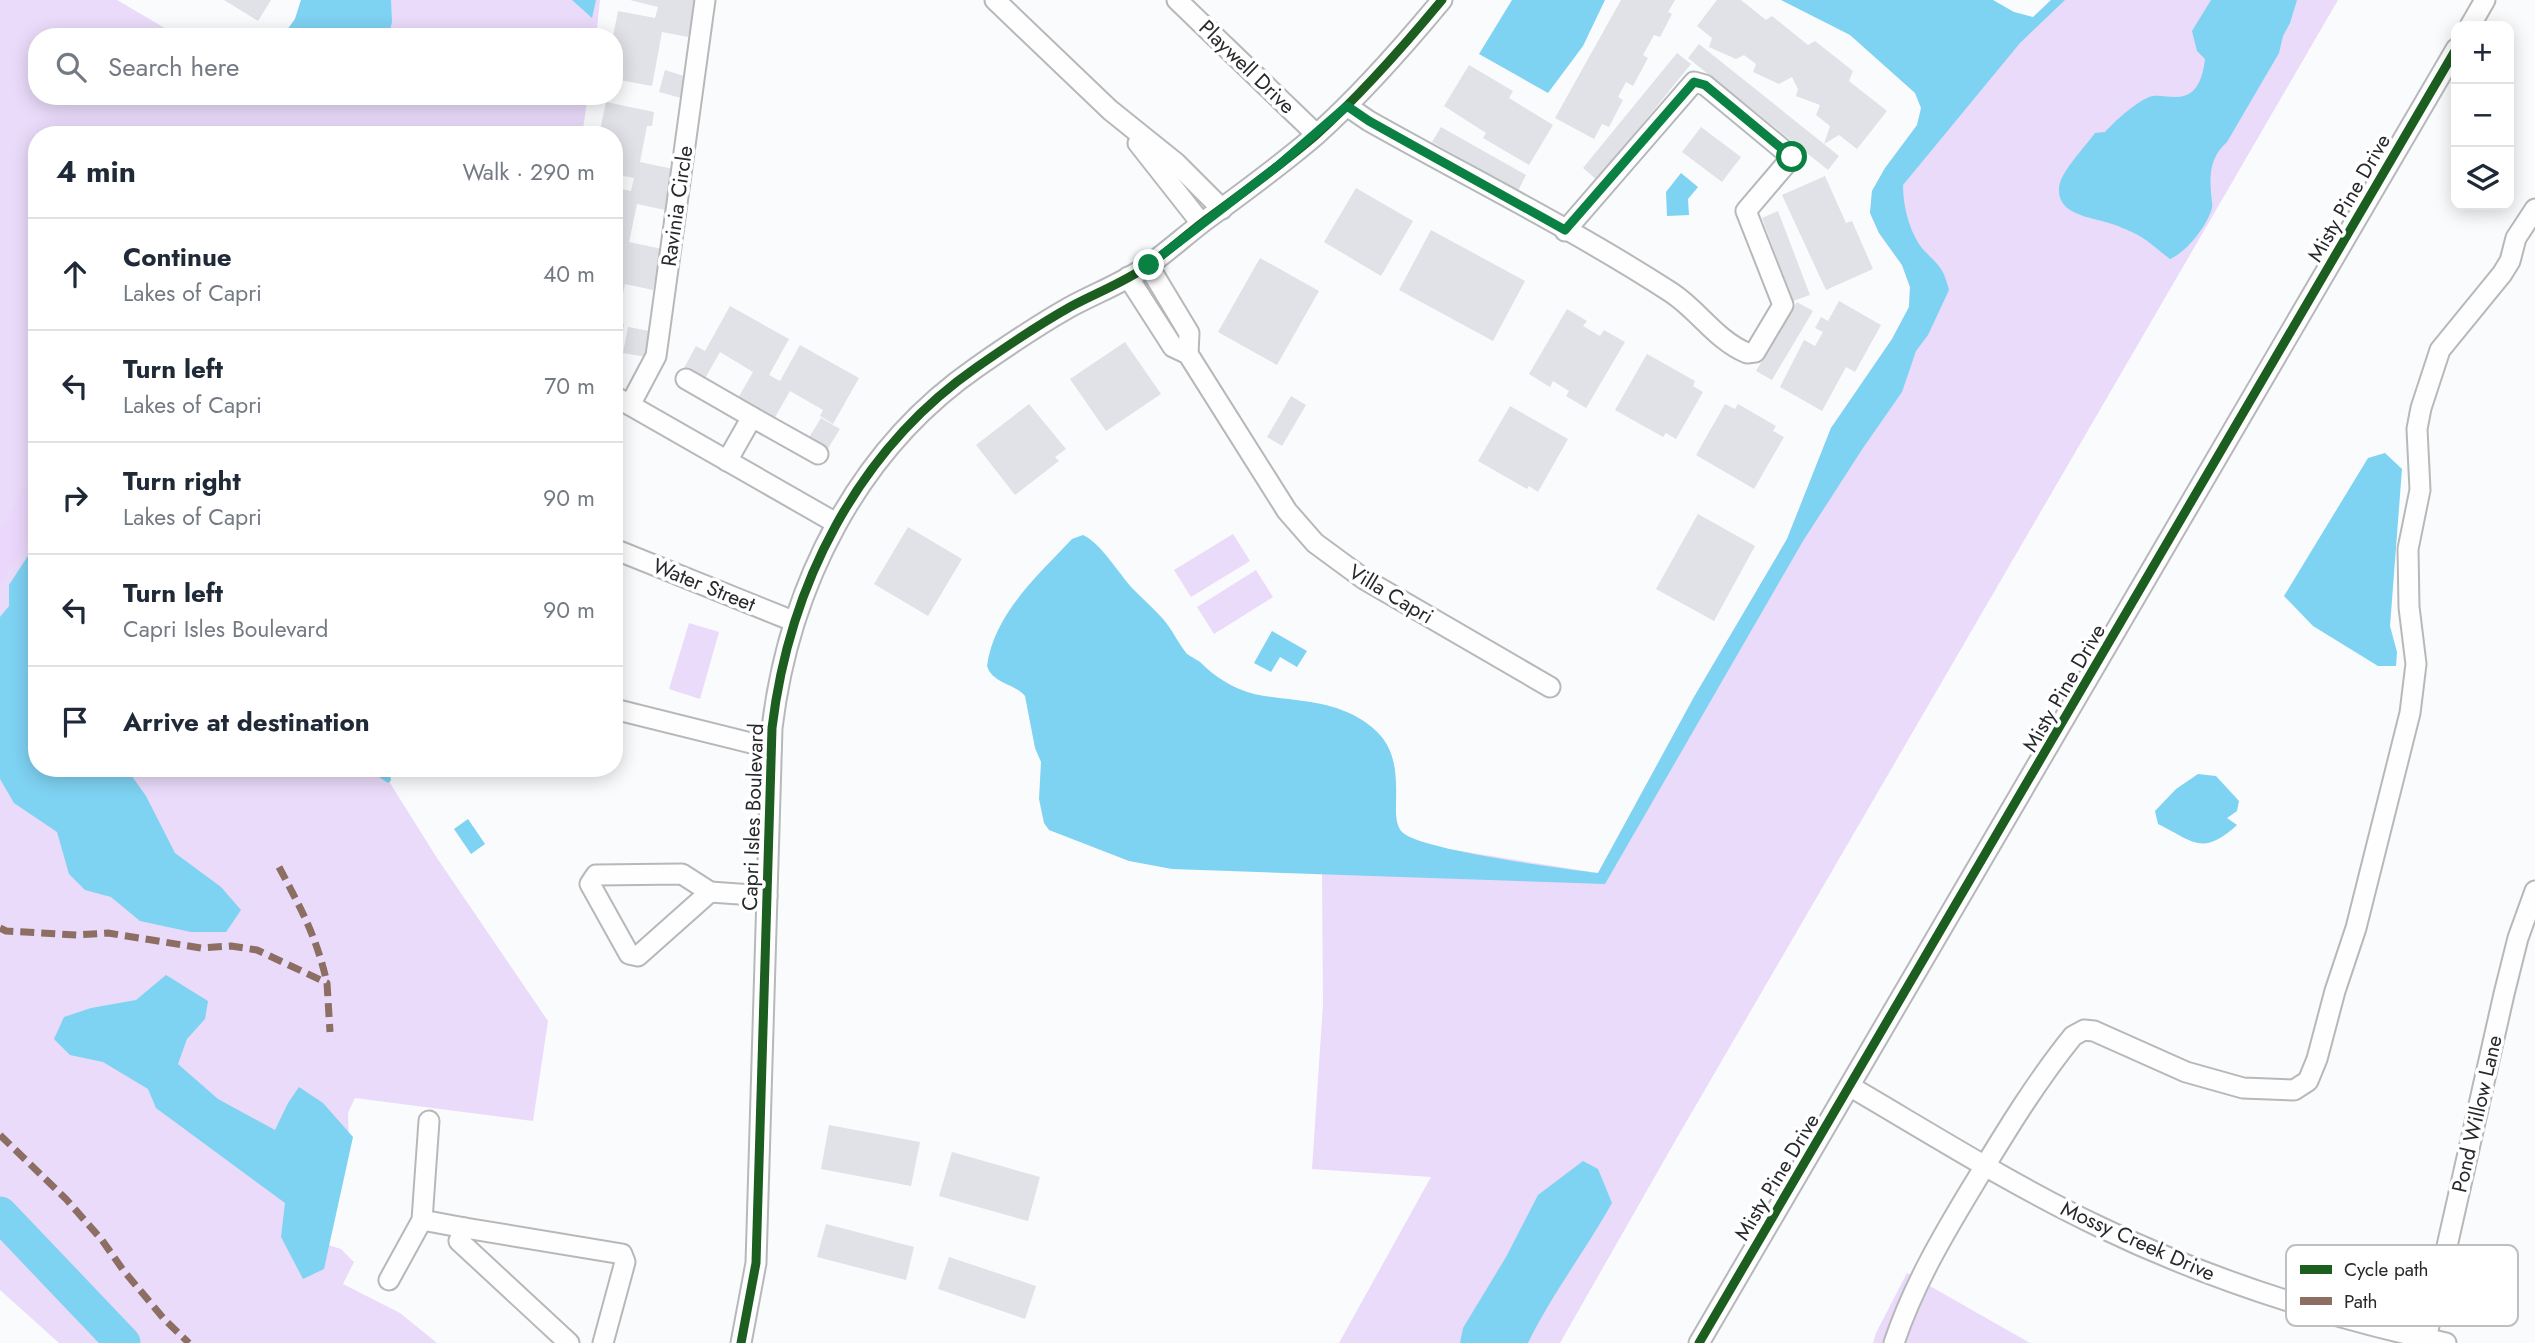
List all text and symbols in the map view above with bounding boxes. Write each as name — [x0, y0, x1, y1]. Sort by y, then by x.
street label: Playwell Drive — [1192, 13, 1302, 121]
map controls — [2451, 21, 2514, 210]
button: + — [2451, 21, 2514, 84]
search box — [28, 28, 623, 105]
icon: search — [52, 48, 90, 86]
text: Search here — [108, 48, 240, 86]
button: − — [2451, 84, 2514, 147]
street label: Misty Pine Drive — [2300, 128, 2398, 268]
route start — [1776, 141, 1807, 172]
street label: Ravinia Circle — [654, 143, 700, 268]
button: layers — [2451, 147, 2514, 210]
text: 4 min — [56, 150, 136, 193]
text: Walk · 290 m — [462, 155, 595, 189]
text: Continue — [123, 238, 232, 276]
route end — [1133, 249, 1164, 280]
icon: ahead — [56, 255, 94, 293]
text: 40 m — [543, 257, 595, 291]
text: Lakes of Capri — [123, 276, 262, 310]
text: Turn left — [123, 350, 223, 388]
icon: left — [56, 367, 94, 405]
text: 70 m — [544, 369, 595, 403]
text: Lakes of Capri — [123, 388, 262, 422]
text: Turn right — [123, 462, 241, 500]
icon: right — [56, 479, 94, 517]
text: 90 m — [543, 481, 595, 515]
text: Lakes of Capri — [123, 500, 262, 534]
street label: Water Street — [648, 551, 760, 619]
street label: Villa Capri — [1343, 557, 1439, 631]
text: Turn left — [123, 574, 223, 612]
icon: left — [56, 591, 94, 629]
text: 90 m — [543, 593, 595, 627]
text: Capri Isles Boulevard — [123, 612, 328, 646]
street label: Misty Pine Drive — [2015, 618, 2113, 758]
icon: arrive — [56, 703, 94, 741]
text: Arrive at destination — [123, 703, 370, 741]
street label: Capri Isles Boulevard — [735, 723, 771, 911]
street label: Pond Willow Lane — [2444, 1032, 2510, 1196]
street label: Misty Pine Drive — [1727, 1108, 1827, 1246]
street label: Mossy Creek Drive — [2056, 1194, 2220, 1289]
legend — [2286, 1245, 2518, 1326]
text: Cycle path — [2344, 1256, 2429, 1283]
text: Path — [2344, 1288, 2378, 1315]

